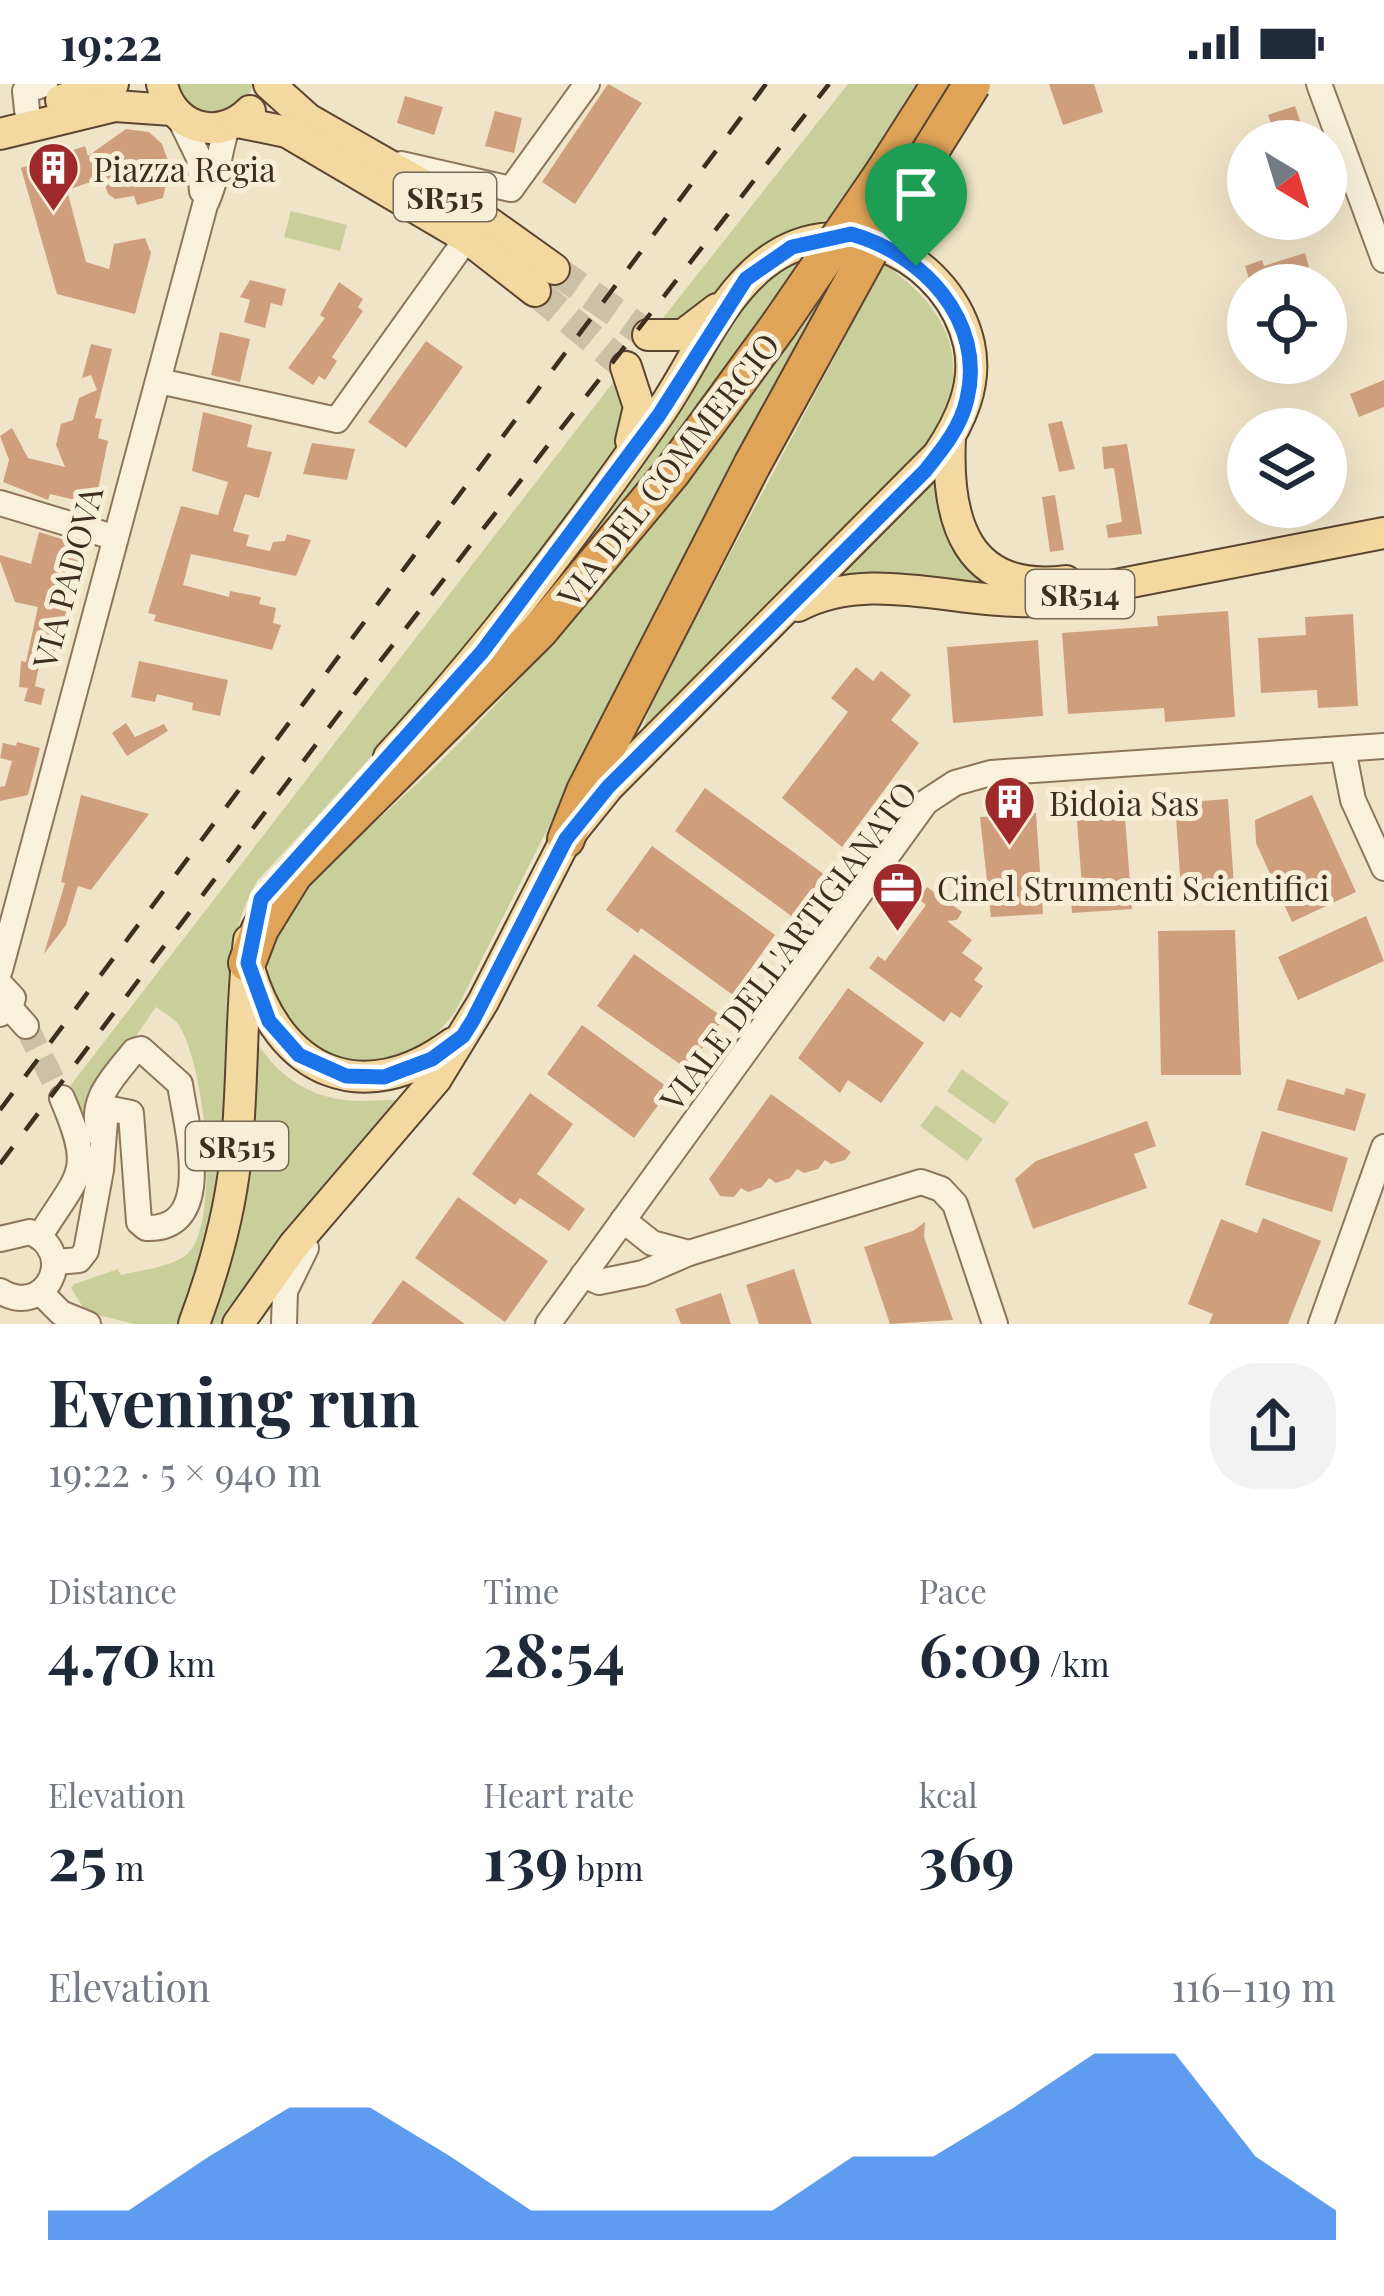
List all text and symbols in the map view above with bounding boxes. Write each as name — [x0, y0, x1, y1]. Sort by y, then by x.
text: 19:22 — [60, 12, 162, 72]
north arrow — [1227, 120, 1347, 240]
map controls — [1227, 120, 1347, 528]
building icon: Piazza Regia — [26, 140, 82, 214]
pin — [865, 143, 967, 266]
place label: Piazza Regia — [93, 146, 276, 190]
icon: arrive — [883, 161, 949, 227]
road number: SR515 — [394, 173, 496, 221]
button: locate — [1227, 264, 1347, 384]
street label: VIA DEL COMMERCIO — [546, 323, 788, 616]
button: layers — [1227, 408, 1347, 528]
street label: VIA PADOVA — [20, 481, 111, 674]
road number: SR514 — [1026, 570, 1134, 618]
street label: VIALE DELL'ARTIGIANATO — [648, 772, 925, 1119]
building icon: Bidoia Sas — [982, 774, 1038, 848]
place label: Bidoia Sas — [1049, 780, 1199, 824]
office icon: Cinel Strumenti Scientifici — [870, 859, 926, 933]
place label: Cinel Strumenti Scientifici — [937, 865, 1330, 909]
road number: SR515 — [186, 1122, 288, 1170]
text: Evening run — [48, 1356, 420, 1444]
button: share — [1210, 1363, 1336, 1489]
text: 19:22 · 5 × 940 m — [48, 1445, 322, 1497]
text: Distance — [48, 1568, 177, 1612]
text: Time — [483, 1568, 560, 1612]
text: Pace — [919, 1568, 987, 1612]
text: 4.70 — [48, 1612, 161, 1692]
text: 28:54 — [483, 1612, 625, 1692]
text: 6:09 — [919, 1612, 1042, 1692]
text: km — [161, 1641, 215, 1685]
text: /km — [1042, 1641, 1110, 1685]
text: Elevation — [48, 1772, 185, 1816]
text: Heart rate — [483, 1772, 634, 1816]
text: kcal — [919, 1772, 978, 1816]
text: 25 — [48, 1816, 107, 1896]
text: 139 — [483, 1816, 568, 1896]
text: 369 — [919, 1816, 1015, 1896]
text: m — [107, 1845, 144, 1889]
text: bpm — [568, 1845, 644, 1889]
text: Elevation — [48, 1960, 210, 2012]
text: 116–119 m — [1172, 1960, 1336, 2012]

